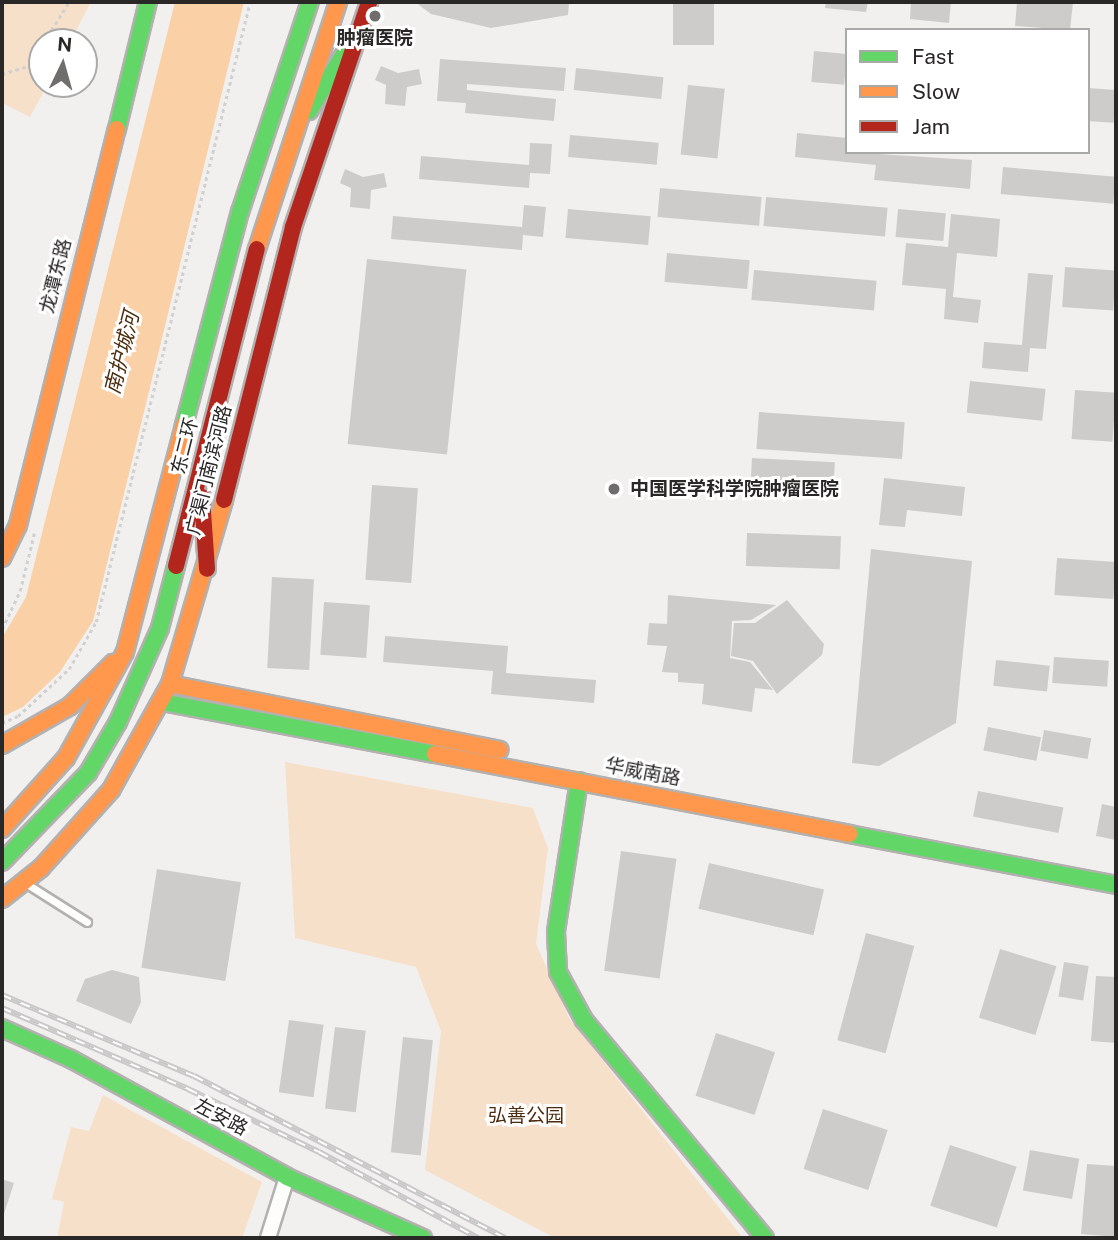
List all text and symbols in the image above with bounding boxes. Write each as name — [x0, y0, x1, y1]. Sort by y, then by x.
marker: 肿瘤医院 — [367, 8, 383, 24]
place label: 肿瘤医院 — [337, 27, 413, 49]
north arrow — [28, 28, 98, 98]
legend — [845, 28, 1090, 154]
text: N — [56, 32, 73, 56]
text: Fast — [912, 44, 954, 69]
text: Slow — [912, 79, 960, 104]
text: Jam — [912, 114, 950, 139]
street label: 龙潭东路 — [36, 236, 76, 316]
water label: 南护城河 — [100, 309, 144, 397]
street label: 广渠门南滨河路 — [182, 403, 236, 537]
street label: 东二环 — [167, 416, 203, 476]
place label: 中国医学科学院肿瘤医院 — [630, 478, 839, 500]
marker: 中国医学科学院肿瘤医院 — [604, 479, 624, 499]
street label: 华威南路 — [604, 754, 682, 790]
street label: 左安路 — [190, 1094, 252, 1140]
park label: 弘善公园 — [488, 1105, 564, 1127]

